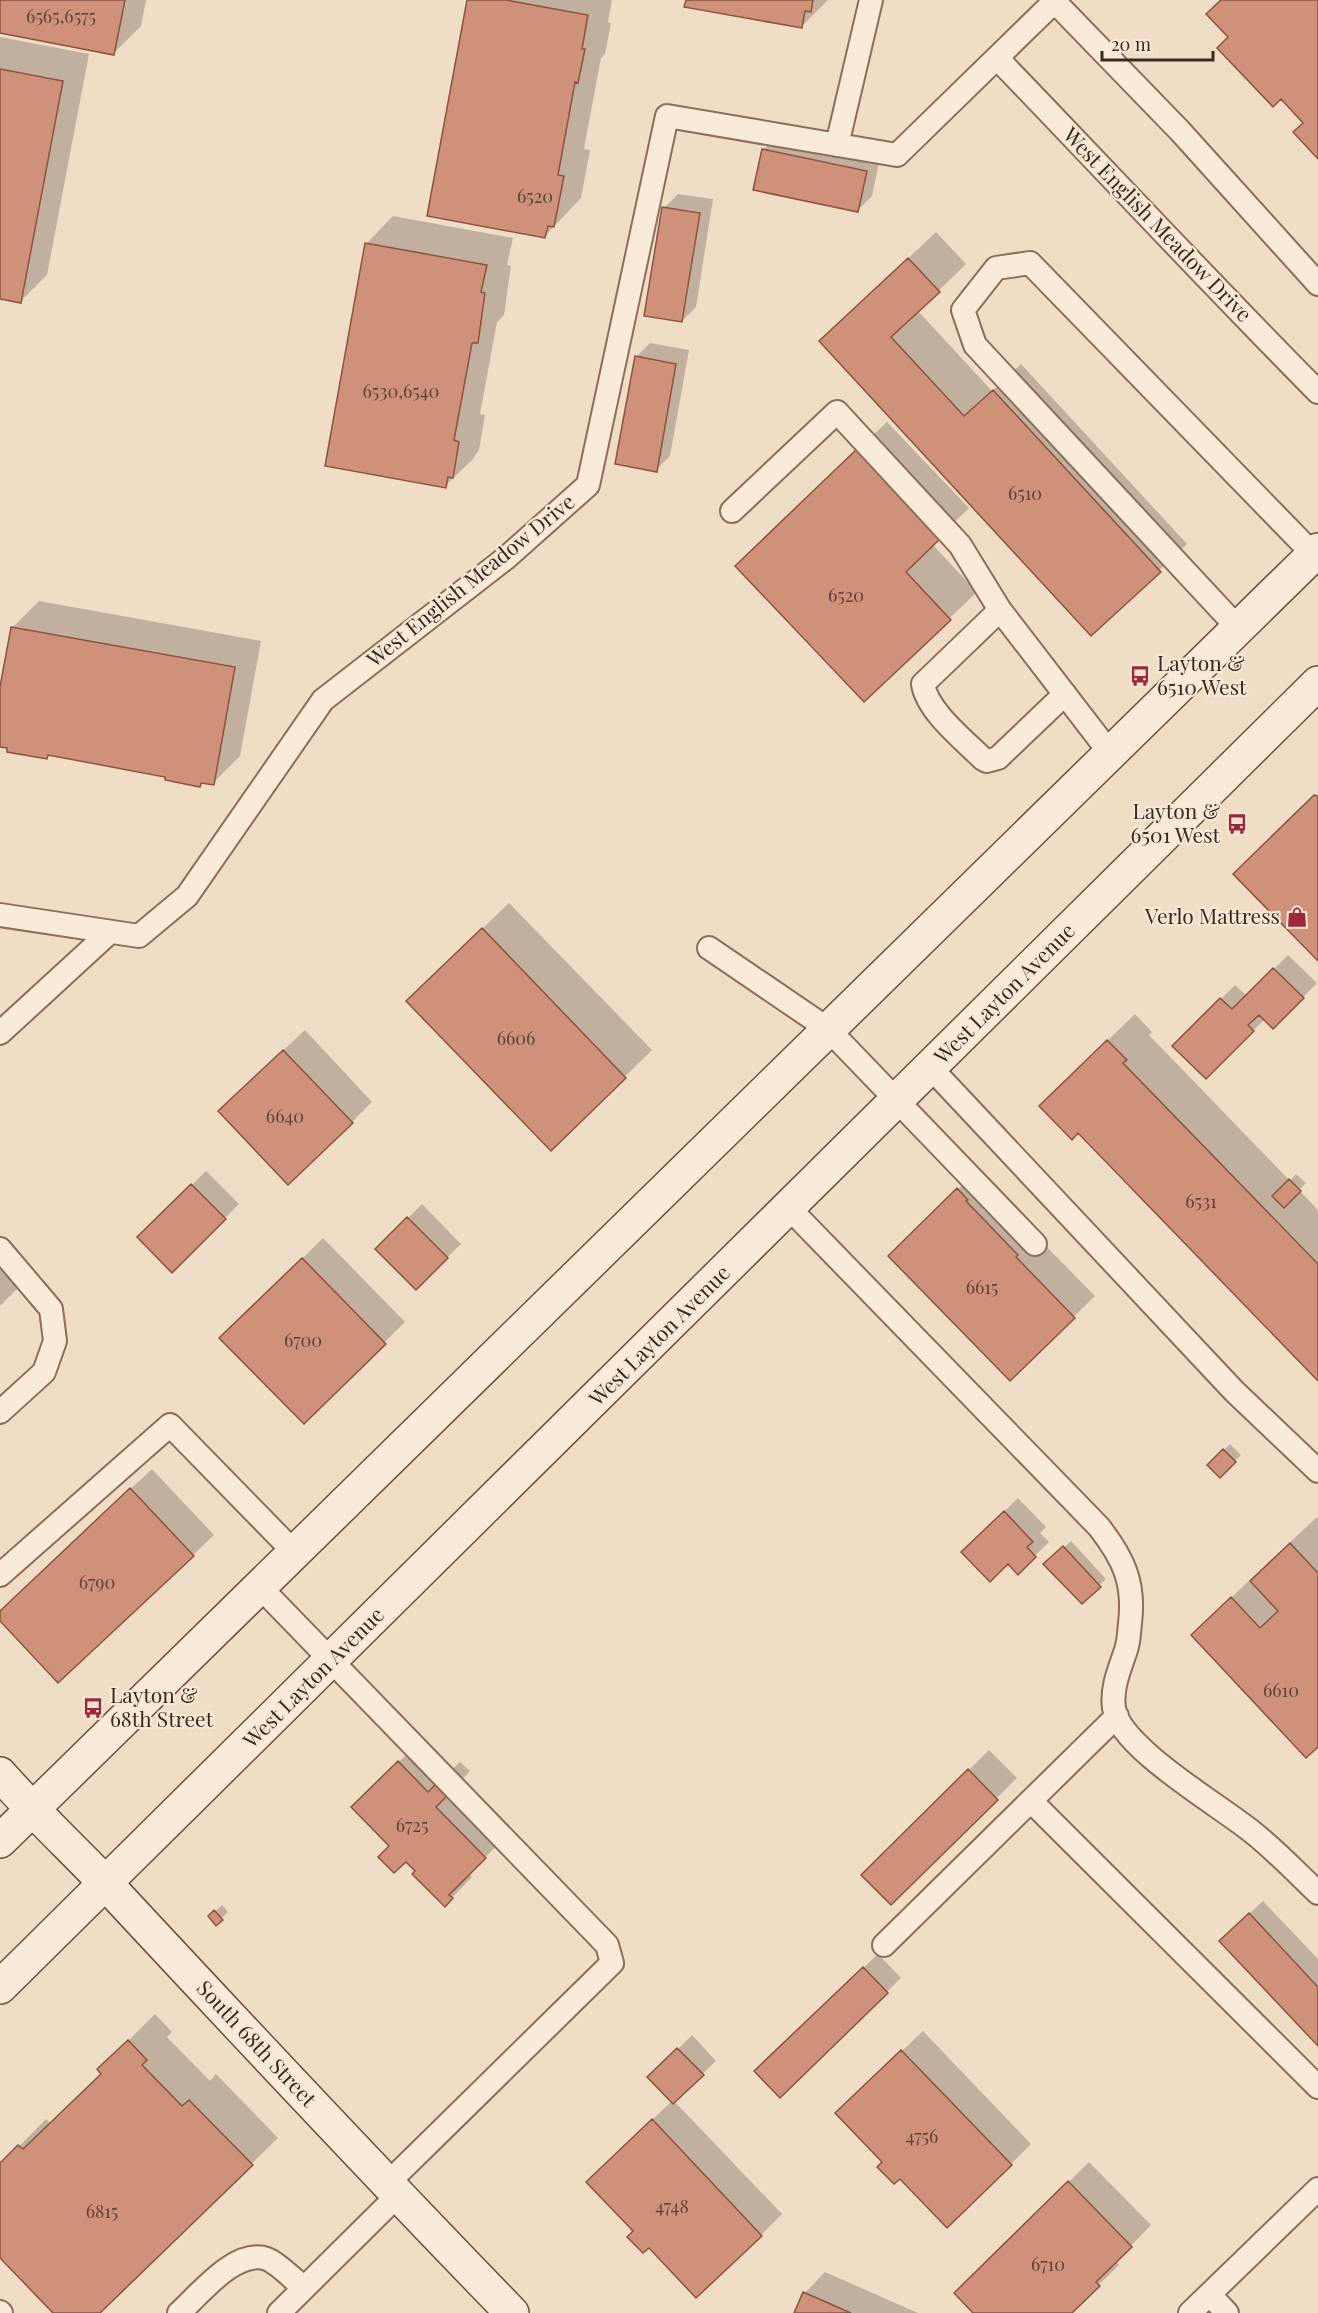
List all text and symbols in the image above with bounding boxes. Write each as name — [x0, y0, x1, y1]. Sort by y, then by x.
house number: 6565,6575 — [26, 4, 96, 28]
scale bar — [1102, 24, 1213, 62]
text: 20 m — [1111, 32, 1151, 56]
street label: West English Meadow Drive — [1057, 120, 1259, 327]
house number: 6520 — [517, 184, 553, 208]
house number: 6530,6540 — [363, 379, 439, 403]
house number: 6510 — [1008, 481, 1042, 505]
street label: West English Meadow Drive — [359, 487, 580, 673]
house number: 6520 — [828, 583, 864, 607]
place label: Layton & 6510 West — [1157, 648, 1247, 700]
bus stop icon: Layton & 6510 West — [1128, 664, 1152, 688]
place label: Layton & 6501 West — [1131, 796, 1221, 848]
bus stop icon: Layton & 6501 West — [1225, 812, 1249, 836]
place label: Verlo Mattress — [1144, 901, 1280, 929]
shop icon: Verlo Mattress — [1285, 905, 1309, 929]
street label: West Layton Avenue — [926, 916, 1080, 1070]
house number: 6606 — [497, 1026, 535, 1050]
house number: 6640 — [266, 1104, 304, 1128]
house number: 6531 — [1185, 1189, 1217, 1213]
street label: West Layton Avenue — [581, 1258, 735, 1412]
house number: 6615 — [966, 1275, 998, 1299]
house number: 6700 — [284, 1328, 322, 1352]
house number: 6790 — [79, 1570, 115, 1594]
street label: West Layton Avenue — [235, 1600, 389, 1754]
house number: 6610 — [1263, 1678, 1299, 1702]
place label: Layton & 68th Street — [110, 1680, 214, 1732]
bus stop icon: Layton & 68th Street — [81, 1696, 105, 1720]
house number: 6725 — [396, 1813, 428, 1837]
street label: South 68th Street — [192, 1973, 324, 2112]
house number: 4756 — [906, 2124, 938, 2148]
house number: 4748 — [655, 2194, 689, 2218]
house number: 6815 — [86, 2199, 118, 2223]
house number: 6710 — [1031, 2252, 1065, 2276]

